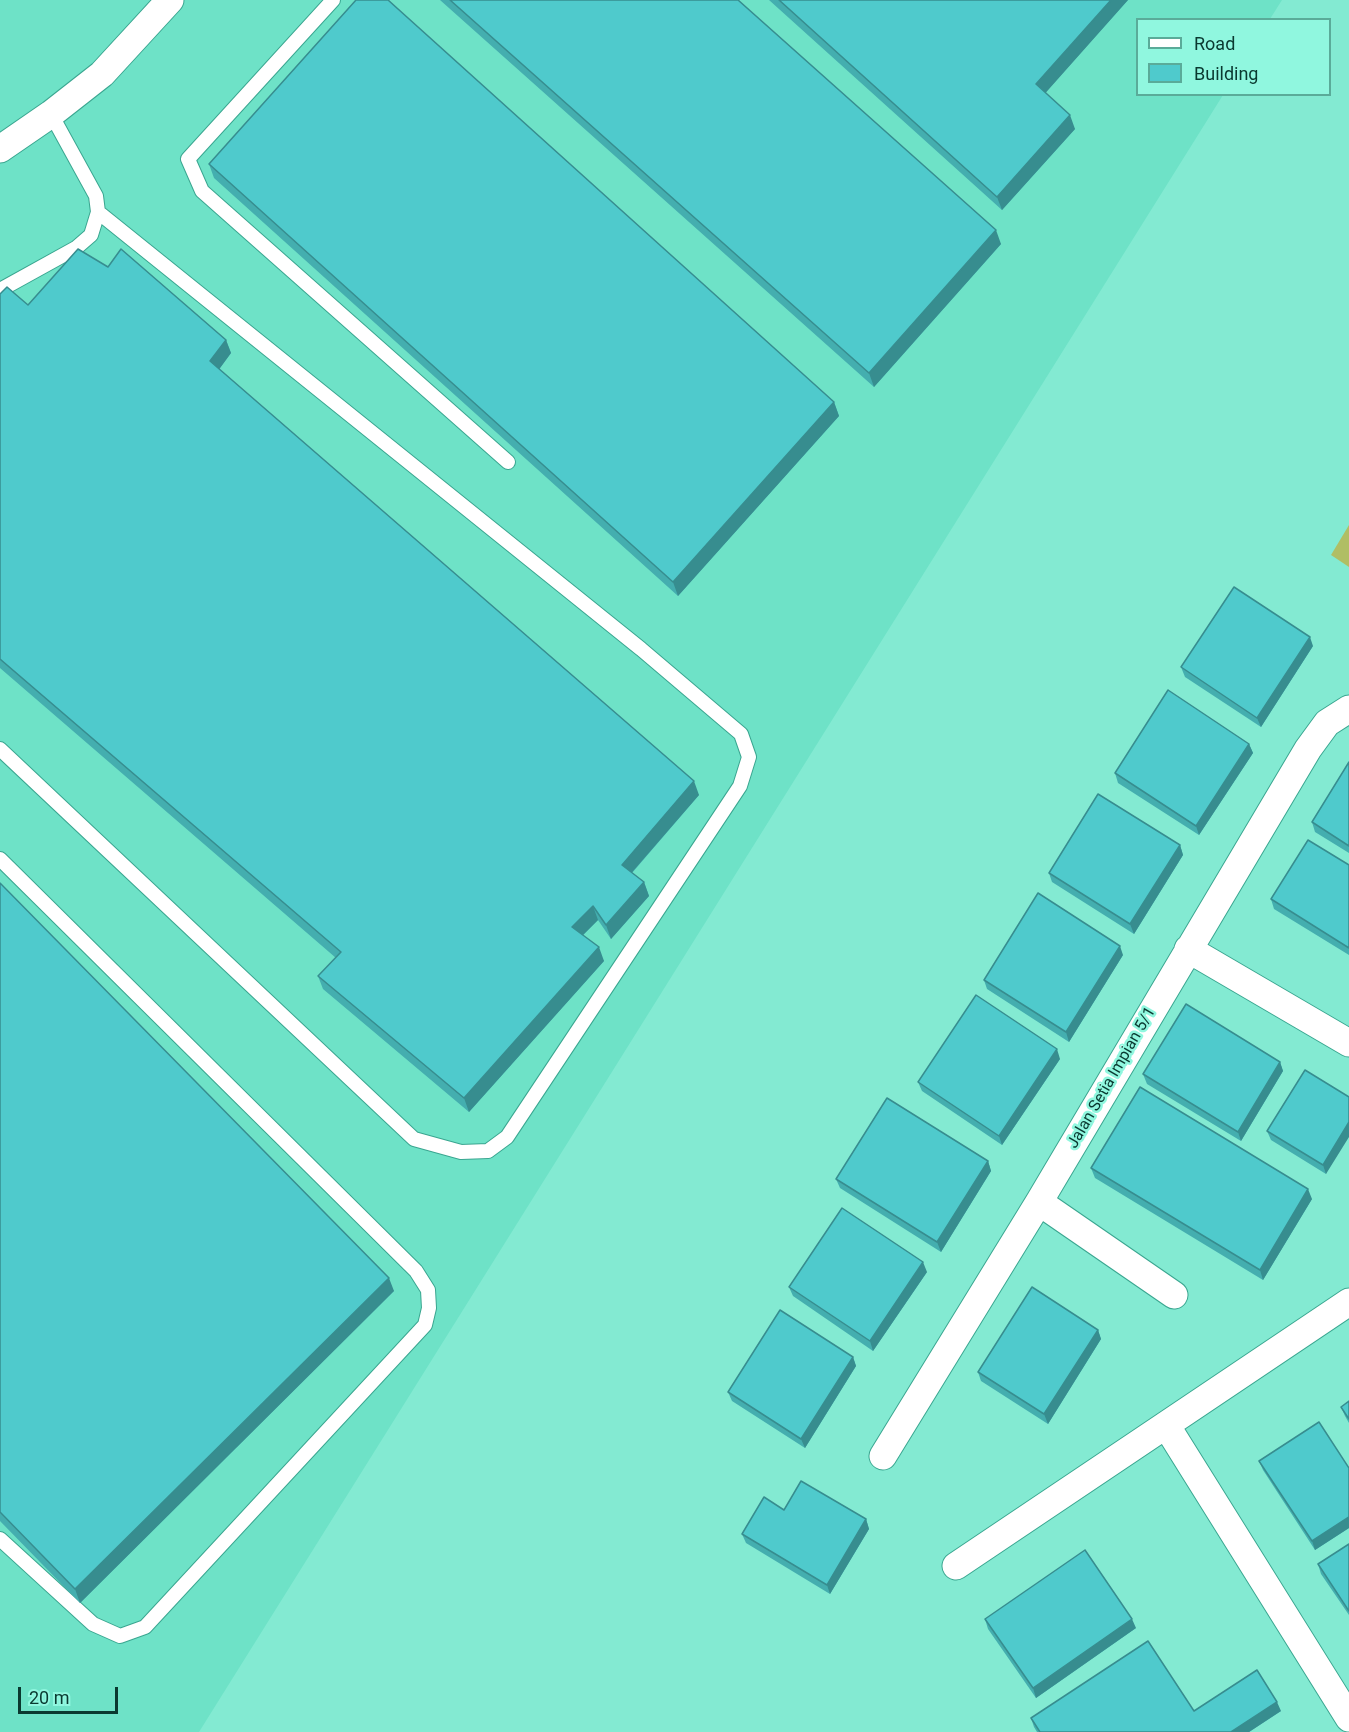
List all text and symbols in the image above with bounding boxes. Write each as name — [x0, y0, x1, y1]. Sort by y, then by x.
legend — [1136, 18, 1331, 96]
text: Road — [1194, 33, 1235, 54]
text: Building — [1194, 63, 1258, 84]
street label: Jalan Setia Impian 5/1 — [1064, 1004, 1160, 1152]
scale bar — [21, 1675, 122, 1713]
text: 20 m — [29, 1687, 69, 1708]

